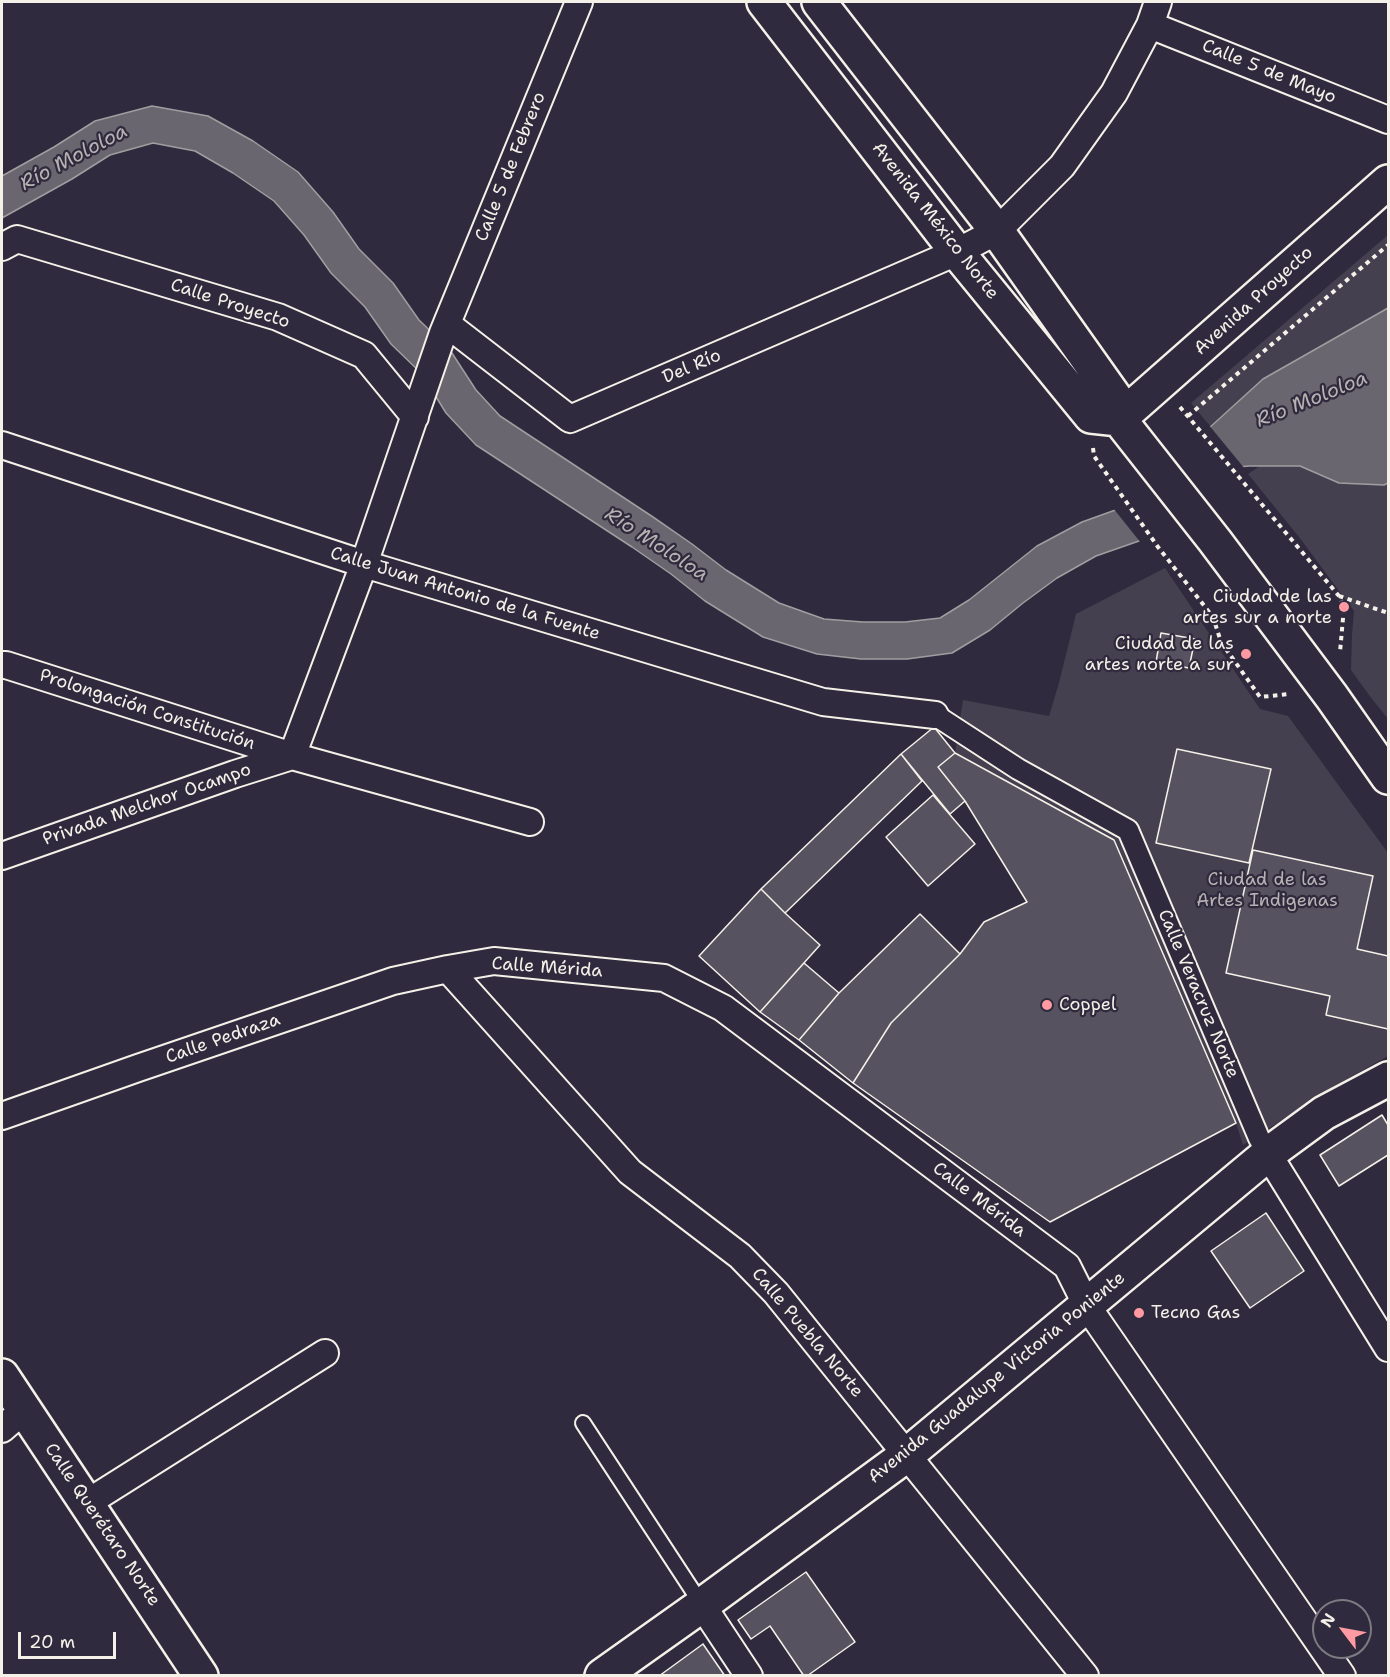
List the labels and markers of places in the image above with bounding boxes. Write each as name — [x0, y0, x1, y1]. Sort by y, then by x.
place label: Ciudad de las artes sur a norte — [1183, 586, 1332, 628]
marker: Ciudad de las artes sur a norte — [1337, 600, 1351, 614]
place label: Ciudad de las artes norte a sur — [1085, 633, 1234, 676]
marker: Ciudad de las artes norte a sur — [1239, 647, 1253, 661]
place label: Coppel — [1059, 994, 1116, 1016]
marker: Coppel — [1040, 998, 1054, 1012]
place label: Tecno Gas — [1151, 1302, 1240, 1324]
marker: Tecno Gas — [1132, 1306, 1146, 1320]

